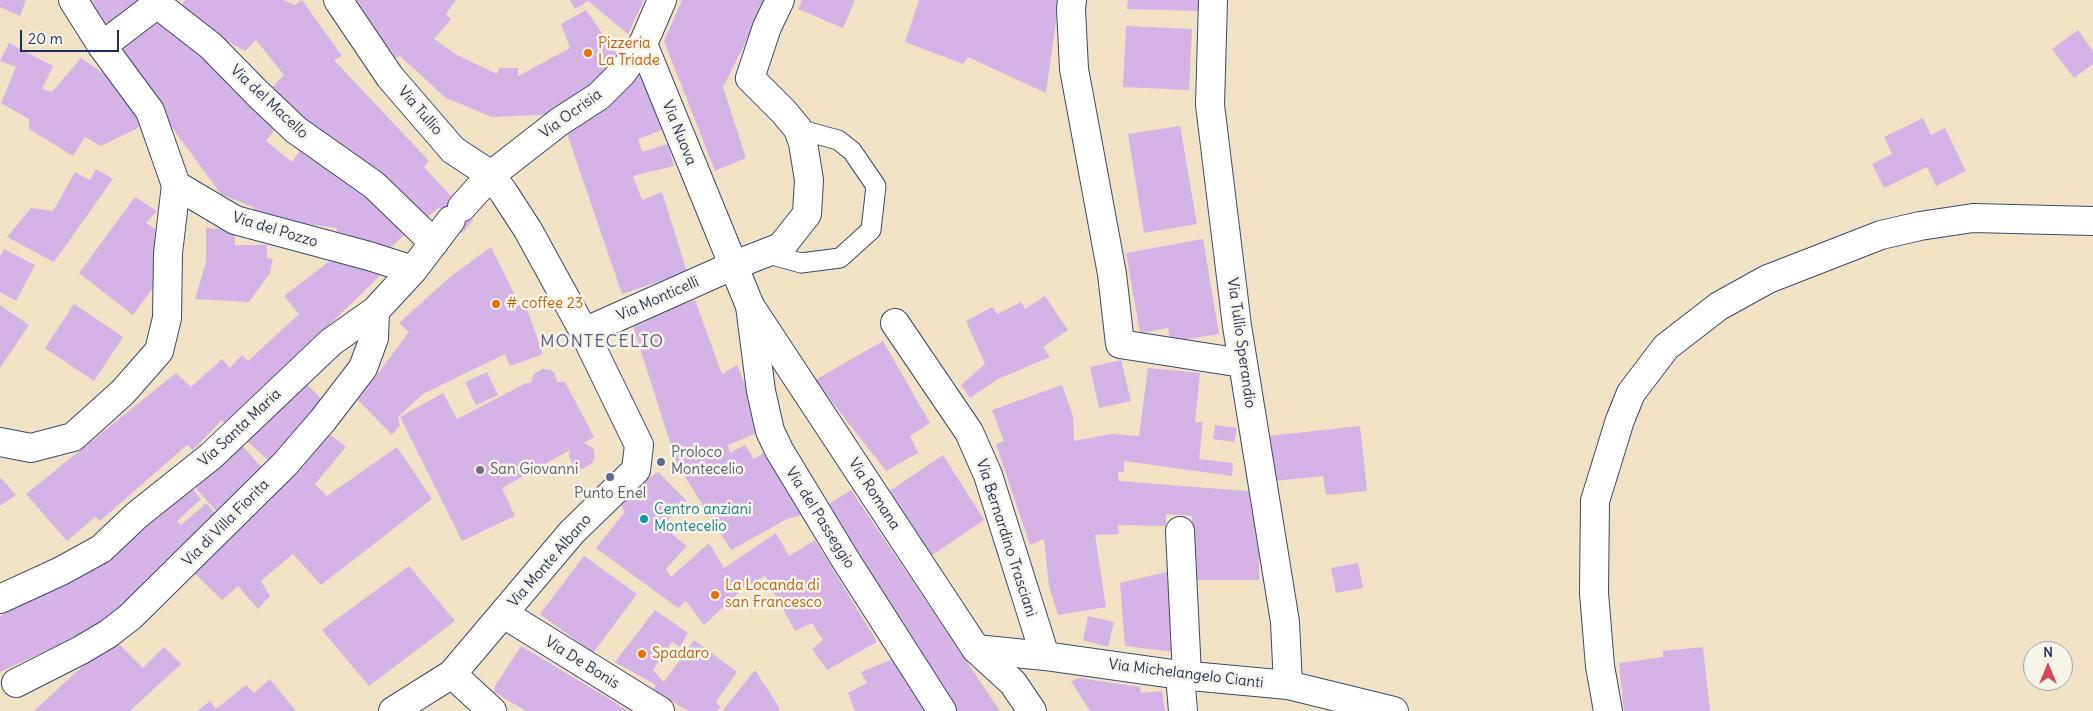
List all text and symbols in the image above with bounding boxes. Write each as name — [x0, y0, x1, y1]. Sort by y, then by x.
scale bar — [22, 20, 121, 52]
text: 20 m — [28, 29, 63, 48]
place label: Pizzeria La Triade — [598, 35, 660, 70]
marker: Pizzeria La Triade — [582, 47, 594, 59]
street label: Via del Macello — [226, 61, 312, 143]
street label: Via Tullio — [394, 83, 446, 139]
street label: Via Ocrisia — [536, 85, 606, 143]
street label: Via Nuova — [658, 98, 700, 168]
street label: Via del Pozzo — [230, 208, 320, 252]
street label: Via Monticelli — [614, 273, 702, 325]
street label: Via Tullio Sperandio — [1223, 277, 1259, 409]
place label: # coffee 23 — [506, 295, 583, 313]
marker: # coffee 23 — [490, 298, 502, 310]
district label: MONTECELIO — [539, 331, 665, 353]
street label: Via Santa Maria — [195, 385, 285, 471]
place label: Proloco Montecelio — [671, 444, 744, 479]
street label: Via Romana — [844, 455, 904, 533]
marker: Proloco Montecelio — [655, 456, 667, 468]
street label: Via Bernardino Trasciani — [972, 457, 1040, 619]
place label: San Giovanni — [490, 461, 578, 479]
marker: San Giovanni — [474, 464, 486, 476]
street label: Via del Passeggio — [782, 464, 858, 572]
marker: Punto Enel — [604, 471, 616, 483]
street label: Via di Villa Fiorita — [179, 476, 273, 570]
place label: Punto Enel — [574, 485, 646, 503]
place label: Centro anziani Montecelio — [654, 501, 752, 536]
street label: Via Monte Albano — [505, 511, 595, 611]
marker: Centro anziani Montecelio — [638, 513, 650, 525]
place label: La Locanda di san Francesco — [725, 577, 822, 612]
marker: La Locanda di san Francesco — [709, 589, 721, 601]
street label: Via De Bonis — [541, 633, 623, 693]
north arrow — [2023, 641, 2073, 691]
text: N — [2043, 643, 2053, 661]
place label: Spadaro — [652, 645, 709, 663]
marker: Spadaro — [636, 648, 648, 660]
street label: Via Michelangelo Cianti — [1108, 656, 1264, 692]

